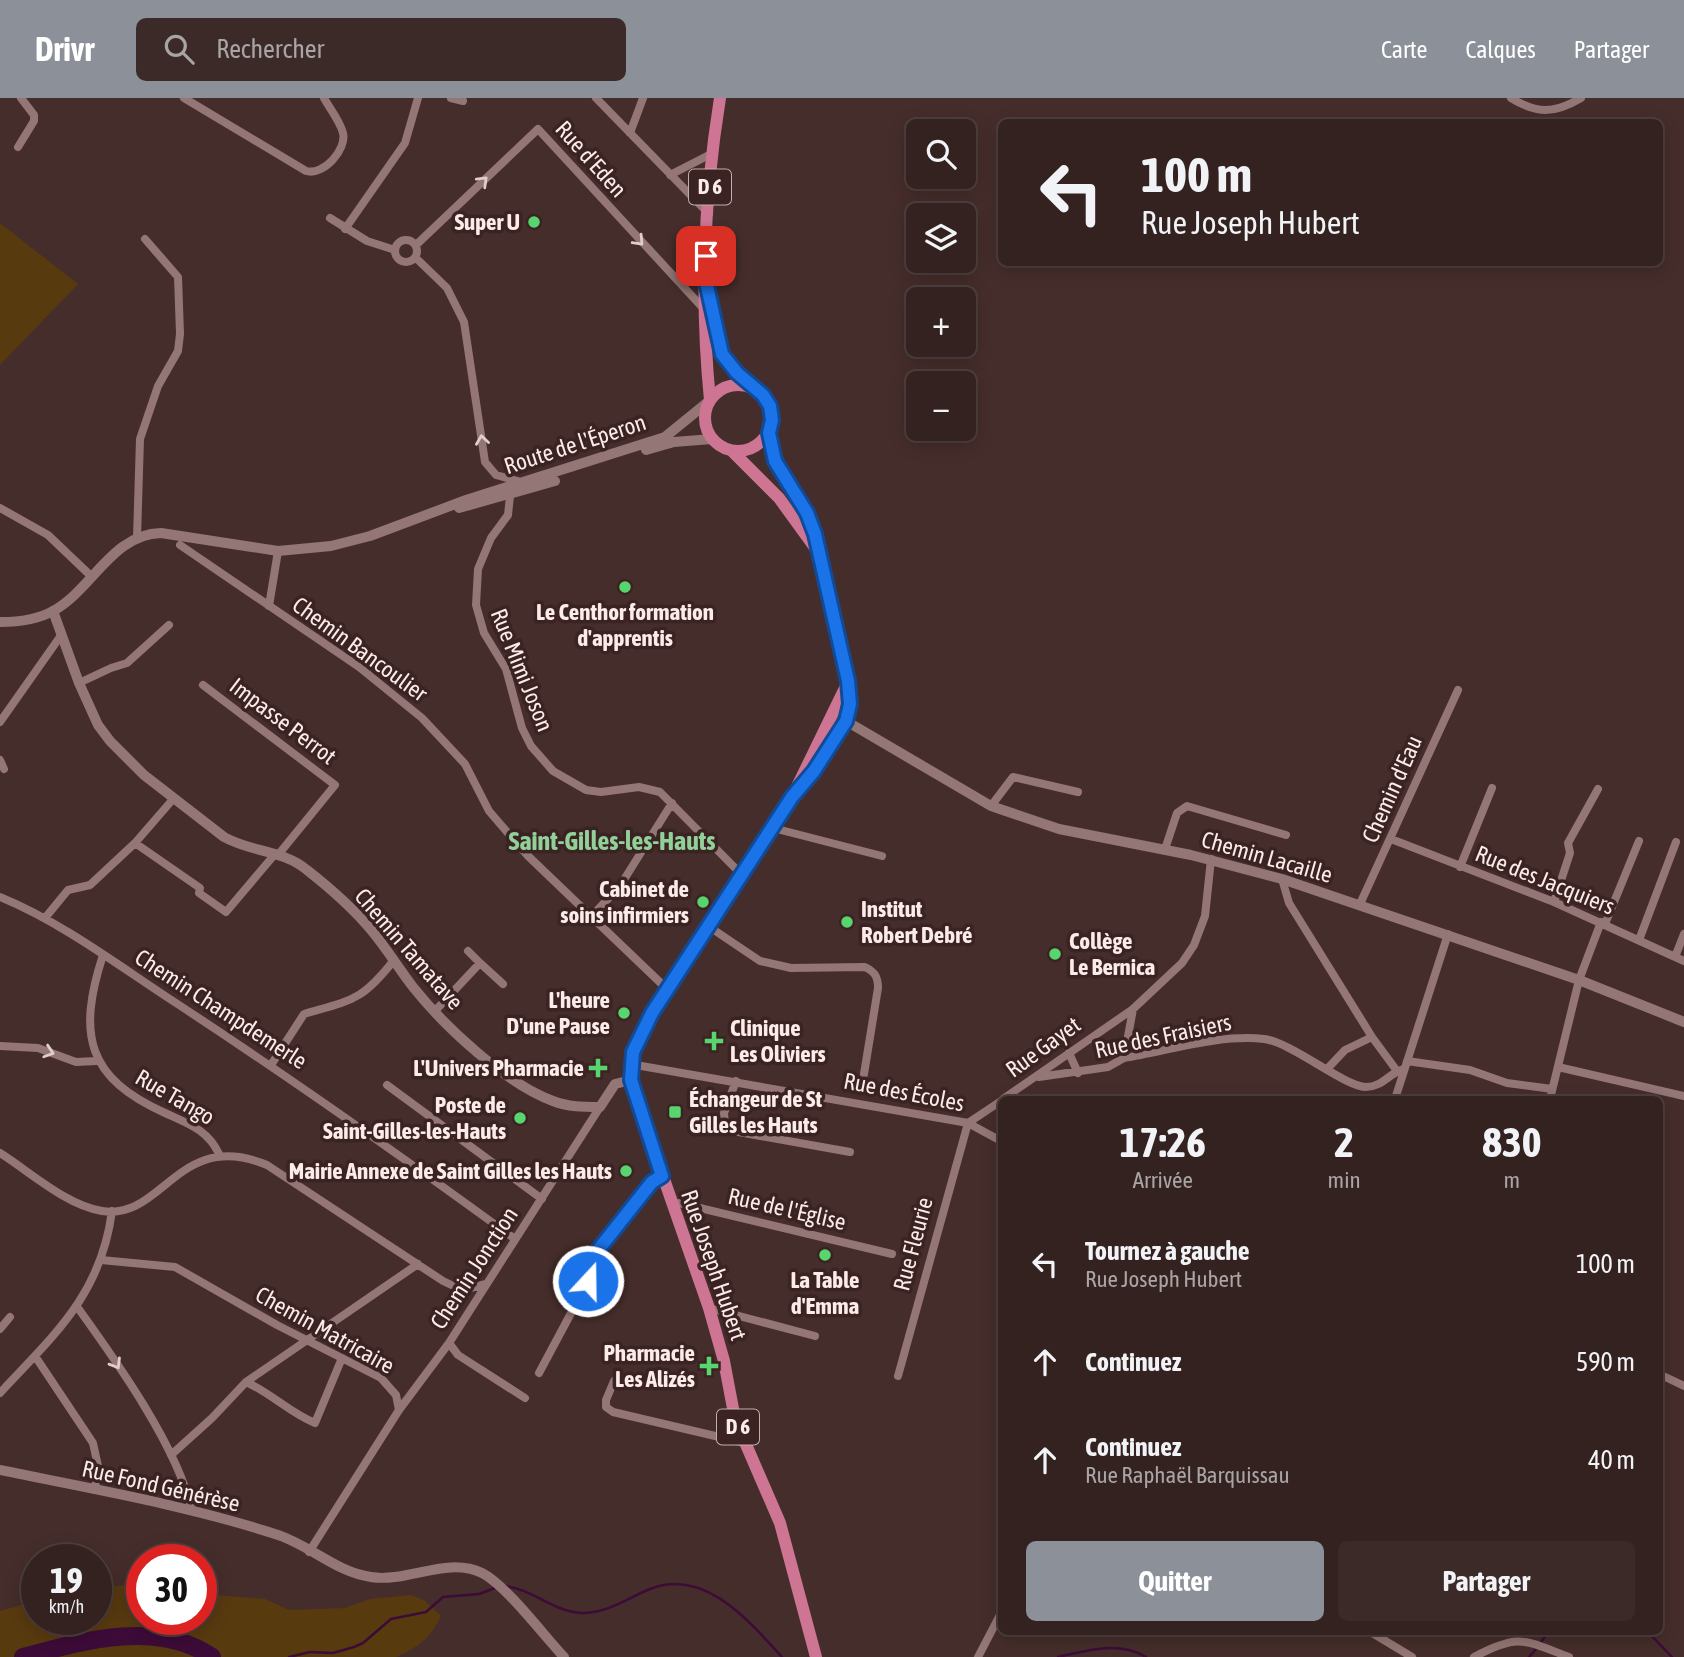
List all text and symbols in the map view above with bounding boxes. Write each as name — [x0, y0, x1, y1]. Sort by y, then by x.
search box — [136, 18, 626, 81]
text: Drivr — [35, 30, 94, 68]
icon: search — [160, 30, 198, 68]
text: Rechercher — [216, 34, 324, 64]
text: Carte — [1381, 36, 1427, 63]
text: Calques — [1465, 36, 1536, 63]
text: Partager — [1574, 36, 1649, 63]
street label: Rue d'Eden — [550, 116, 632, 202]
map controls — [906, 119, 976, 441]
button: search — [906, 119, 976, 189]
text: 100 m — [1141, 146, 1252, 202]
icon: left — [1026, 147, 1117, 238]
road number: D 6 — [689, 170, 731, 204]
one-way arrow — [475, 177, 488, 190]
button: layers — [906, 203, 976, 273]
text: Rue Joseph Hubert — [1141, 204, 1360, 241]
place label: Super U — [454, 209, 520, 235]
marker: Super U — [526, 214, 542, 230]
pin — [676, 226, 736, 286]
one-way arrow — [631, 233, 644, 246]
icon: arrive — [687, 237, 725, 275]
button: + — [906, 287, 976, 357]
button: − — [906, 371, 976, 441]
street label: Route de l'Éperon — [501, 409, 649, 479]
one-way arrow — [474, 434, 489, 446]
marker: Le Centhor formation d'apprentis — [617, 579, 633, 595]
street label: Chemin Bancoulier — [288, 591, 433, 707]
place label: Le Centhor formation d'apprentis — [536, 599, 714, 651]
street label: Rue Mimi Joson — [486, 605, 558, 735]
street label: Impasse Perrot — [225, 673, 341, 769]
street label: Chemin d'Eau — [1357, 731, 1427, 847]
district label: Saint-Gilles-les-Hauts — [509, 826, 715, 856]
street label: Chemin Lacaille — [1199, 826, 1335, 888]
street label: Rue des Jacquiers — [1472, 840, 1618, 920]
place label: Cabinet de soins infirmiers — [560, 876, 689, 928]
street label: Chemin Tamatave — [349, 883, 469, 1015]
marker: Cabinet de soins infirmiers — [695, 894, 711, 910]
place label: Institut Robert Debré — [861, 896, 972, 948]
marker: Institut Robert Debré — [839, 914, 855, 930]
place label: Collège Le Bernica — [1069, 928, 1156, 980]
street label: Chemin Champdemerle — [130, 944, 312, 1074]
marker: Collège Le Bernica — [1047, 946, 1063, 962]
place label: L'heure D'une Pause — [506, 987, 610, 1039]
marker: L'heure D'une Pause — [616, 1005, 632, 1021]
street label: Rue des Fraisiers — [1092, 1009, 1234, 1063]
street label: Rue Gayet — [1001, 1011, 1085, 1083]
place label: Clinique Les Oliviers — [730, 1015, 826, 1067]
marker: Clinique Les Oliviers — [704, 1031, 724, 1051]
one-way arrow — [43, 1044, 55, 1058]
place label: L'Univers Pharmacie — [413, 1055, 584, 1081]
marker: L'Univers Pharmacie — [590, 1060, 606, 1076]
street label: Rue Tango — [131, 1064, 219, 1130]
street label: Rue des Écoles — [841, 1068, 967, 1116]
place label: Échangeur de St Gilles les Hauts — [689, 1086, 822, 1138]
place label: Poste de Saint-Gilles-les-Hauts — [323, 1092, 506, 1144]
marker: Échangeur de St Gilles les Hauts — [667, 1104, 683, 1120]
marker: Poste de Saint-Gilles-les-Hauts — [512, 1110, 528, 1126]
text: 17:26 — [1120, 1118, 1206, 1166]
text: 2 — [1334, 1118, 1354, 1166]
text: 830 — [1482, 1118, 1541, 1166]
place label: Mairie Annexe de Saint Gilles les Hauts — [289, 1158, 612, 1184]
marker: Mairie Annexe de Saint Gilles les Hauts — [618, 1163, 634, 1179]
text: Arrivée — [1133, 1167, 1193, 1193]
text: min — [1328, 1167, 1361, 1193]
text: m — [1504, 1167, 1520, 1193]
street label: Rue de l'Église — [726, 1183, 848, 1235]
street label: Rue Joseph Hubert — [676, 1186, 752, 1344]
street label: Rue Fleurie — [888, 1195, 938, 1293]
street label: Chemin Jonction — [425, 1202, 523, 1334]
text: Tournez à gauche — [1085, 1236, 1250, 1266]
position arrow — [551, 1244, 625, 1318]
icon: left — [1026, 1245, 1064, 1283]
marker: La Table d'Emma — [817, 1247, 833, 1263]
text: 100 m — [1576, 1249, 1635, 1279]
text: Rue Joseph Hubert — [1085, 1266, 1242, 1292]
place label: La Table d'Emma — [790, 1267, 860, 1319]
street label: Chemin Matricaire — [251, 1281, 399, 1379]
place label: Pharmacie Les Alizés — [604, 1340, 695, 1392]
icon: ahead — [1026, 1343, 1064, 1381]
text: Continuez — [1085, 1347, 1181, 1377]
text: 590 m — [1576, 1347, 1635, 1377]
one-way arrow — [108, 1357, 121, 1370]
marker: Pharmacie Les Alizés — [701, 1358, 717, 1374]
road number: D 6 — [717, 1410, 759, 1444]
text: Continuez — [1085, 1432, 1181, 1462]
icon: ahead — [1026, 1441, 1064, 1479]
text: 40 m — [1588, 1445, 1635, 1475]
street label: Rue Fond Générèse — [80, 1455, 242, 1517]
text: Rue Raphaël Barquissau — [1085, 1462, 1290, 1488]
button: Quitter — [1026, 1541, 1324, 1621]
button: Partager — [1338, 1541, 1635, 1621]
speed limit sign: 30 — [126, 1544, 217, 1635]
text: 19 — [50, 1560, 83, 1600]
text: km/h — [49, 1596, 84, 1617]

